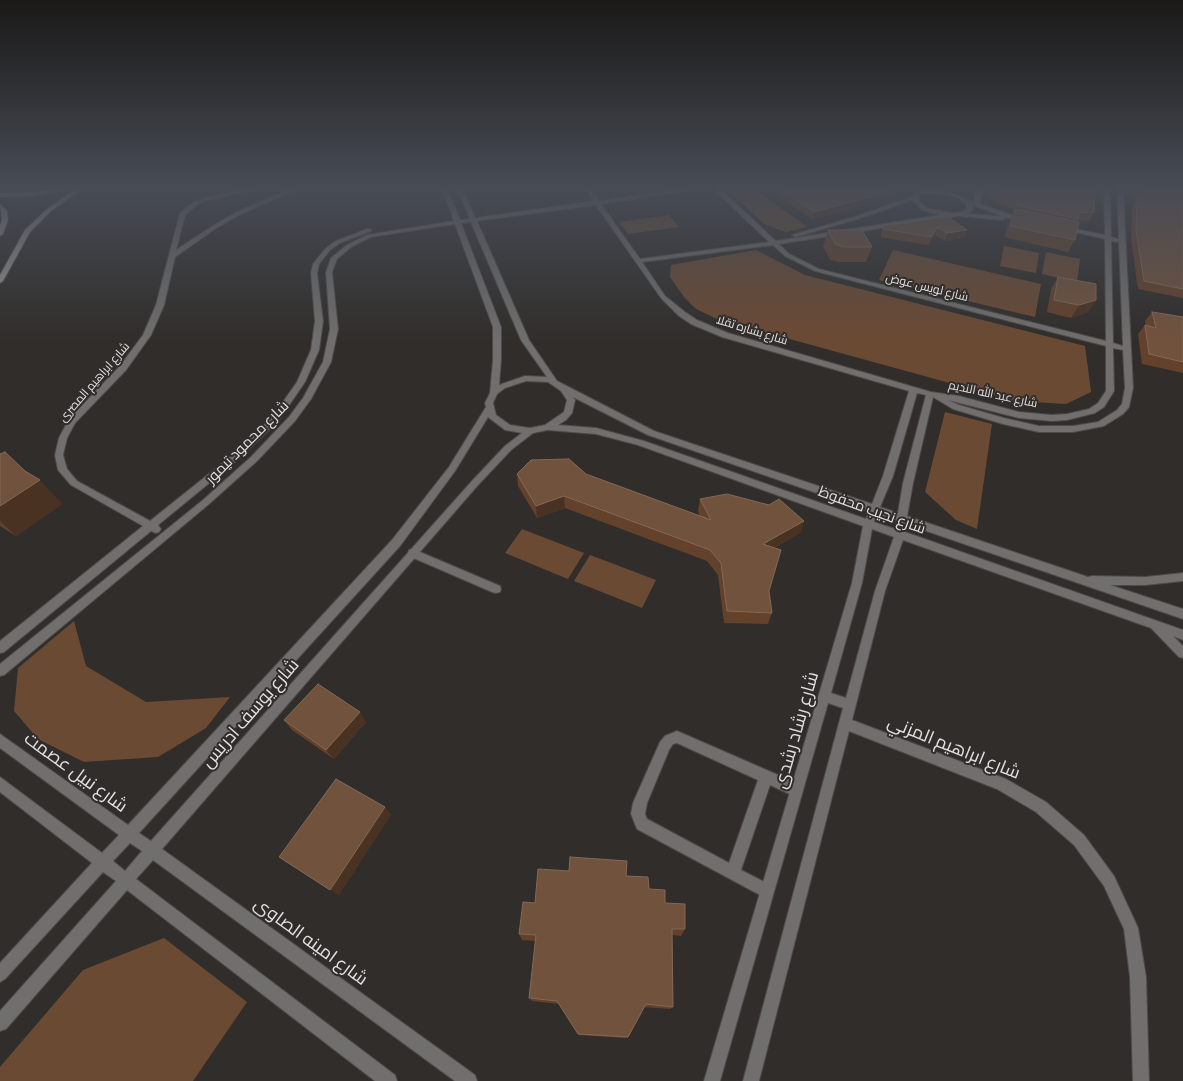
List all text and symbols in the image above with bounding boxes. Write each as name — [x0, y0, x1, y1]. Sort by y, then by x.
street label: شارع لويس عوض — [884, 270, 970, 304]
street label: شارع بشاره تقلا — [715, 312, 789, 348]
street label: شارع ابراهيم المصرى — [55, 339, 133, 425]
street label: شارع عبد الله النديم — [947, 378, 1039, 410]
street label: شارع محمود تيمور — [202, 397, 292, 487]
street label: شارع نجيب محفوظ — [816, 482, 928, 538]
street label: شارع يوسف ادريس — [197, 654, 303, 772]
street label: شارع رشاد رشدى — [769, 669, 823, 791]
street label: شارع ابراهيم المزني — [884, 711, 1024, 783]
street label: شارع نبيل عصمت — [20, 727, 132, 817]
street label: شارع امينه الصاوى — [250, 892, 372, 990]

